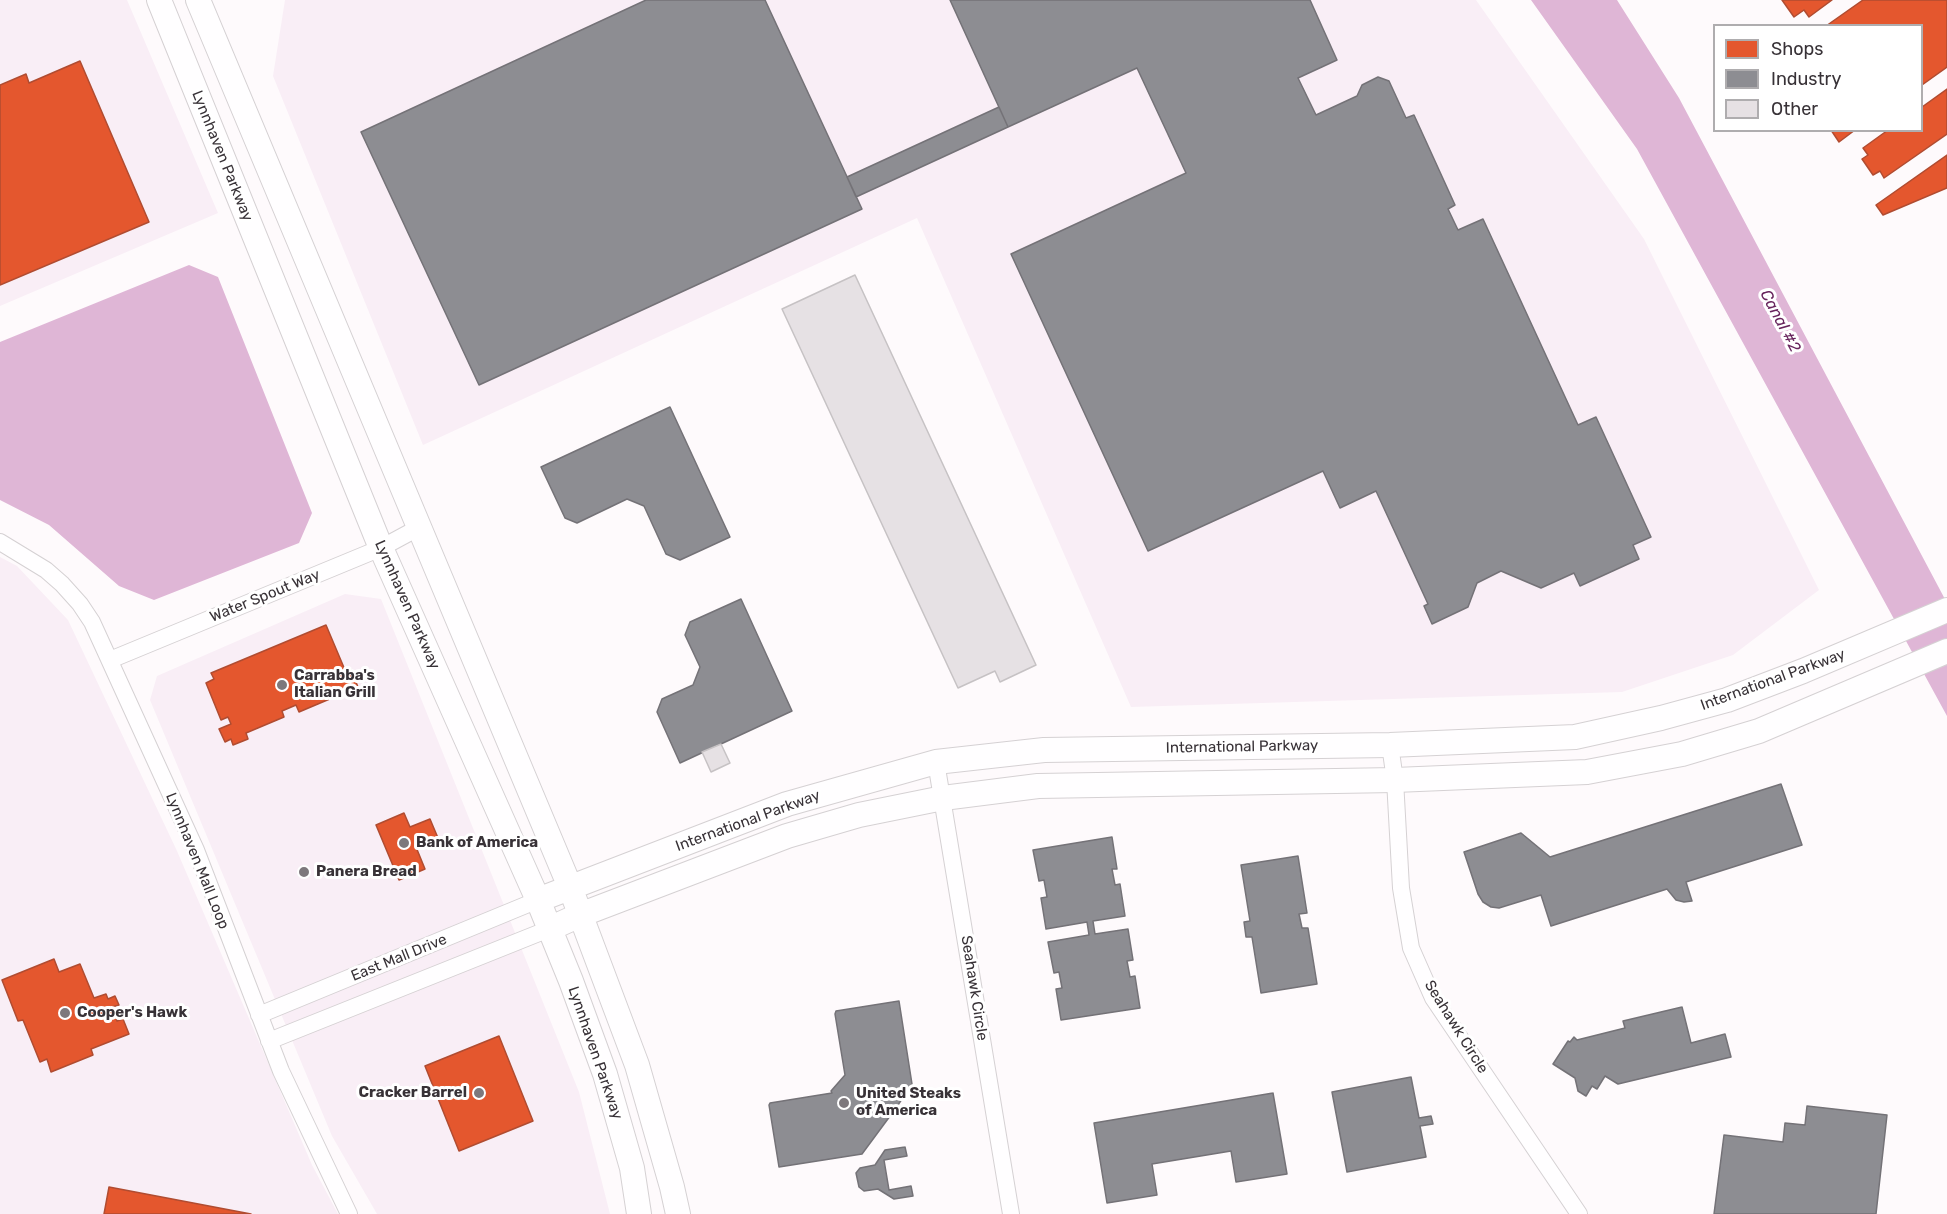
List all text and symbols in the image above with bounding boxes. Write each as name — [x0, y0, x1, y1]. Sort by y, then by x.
legend — [1713, 24, 1923, 132]
text: Shops — [1771, 38, 1823, 60]
text: Industry — [1771, 68, 1841, 90]
street label: Lynnhaven Parkway — [188, 88, 256, 224]
text: Other — [1771, 98, 1818, 120]
water label: Canal #2 — [1756, 287, 1804, 355]
street label: Lynnhaven Parkway — [370, 538, 444, 672]
street label: Water Spout Way — [207, 566, 323, 626]
street label: International Parkway — [1698, 645, 1848, 715]
place label: Carrabba's Italian Grill — [294, 667, 375, 702]
marker: Carrabba's Italian Grill — [275, 678, 289, 692]
street label: International Parkway — [1166, 737, 1318, 757]
street label: International Parkway — [673, 786, 823, 856]
street label: Lynnhaven Mall Loop — [161, 790, 233, 932]
place label: Bank of America — [416, 834, 538, 852]
marker: Bank of America — [397, 836, 411, 850]
place label: Panera Bread — [316, 863, 417, 881]
marker: Panera Bread — [297, 865, 311, 879]
street label: East Mall Drive — [348, 931, 450, 985]
street label: Seahawk Circle — [957, 934, 991, 1042]
street label: Seahawk Circle — [1420, 977, 1492, 1077]
street label: Lynnhaven Parkway — [564, 984, 626, 1122]
place label: Cooper's Hawk — [77, 1004, 187, 1022]
marker: Cooper's Hawk — [58, 1006, 72, 1020]
place label: Cracker Barrel — [359, 1084, 467, 1102]
place label: United Steaks of America — [856, 1085, 961, 1120]
marker: Cracker Barrel — [472, 1086, 486, 1100]
marker: United Steaks of America — [837, 1096, 851, 1110]

